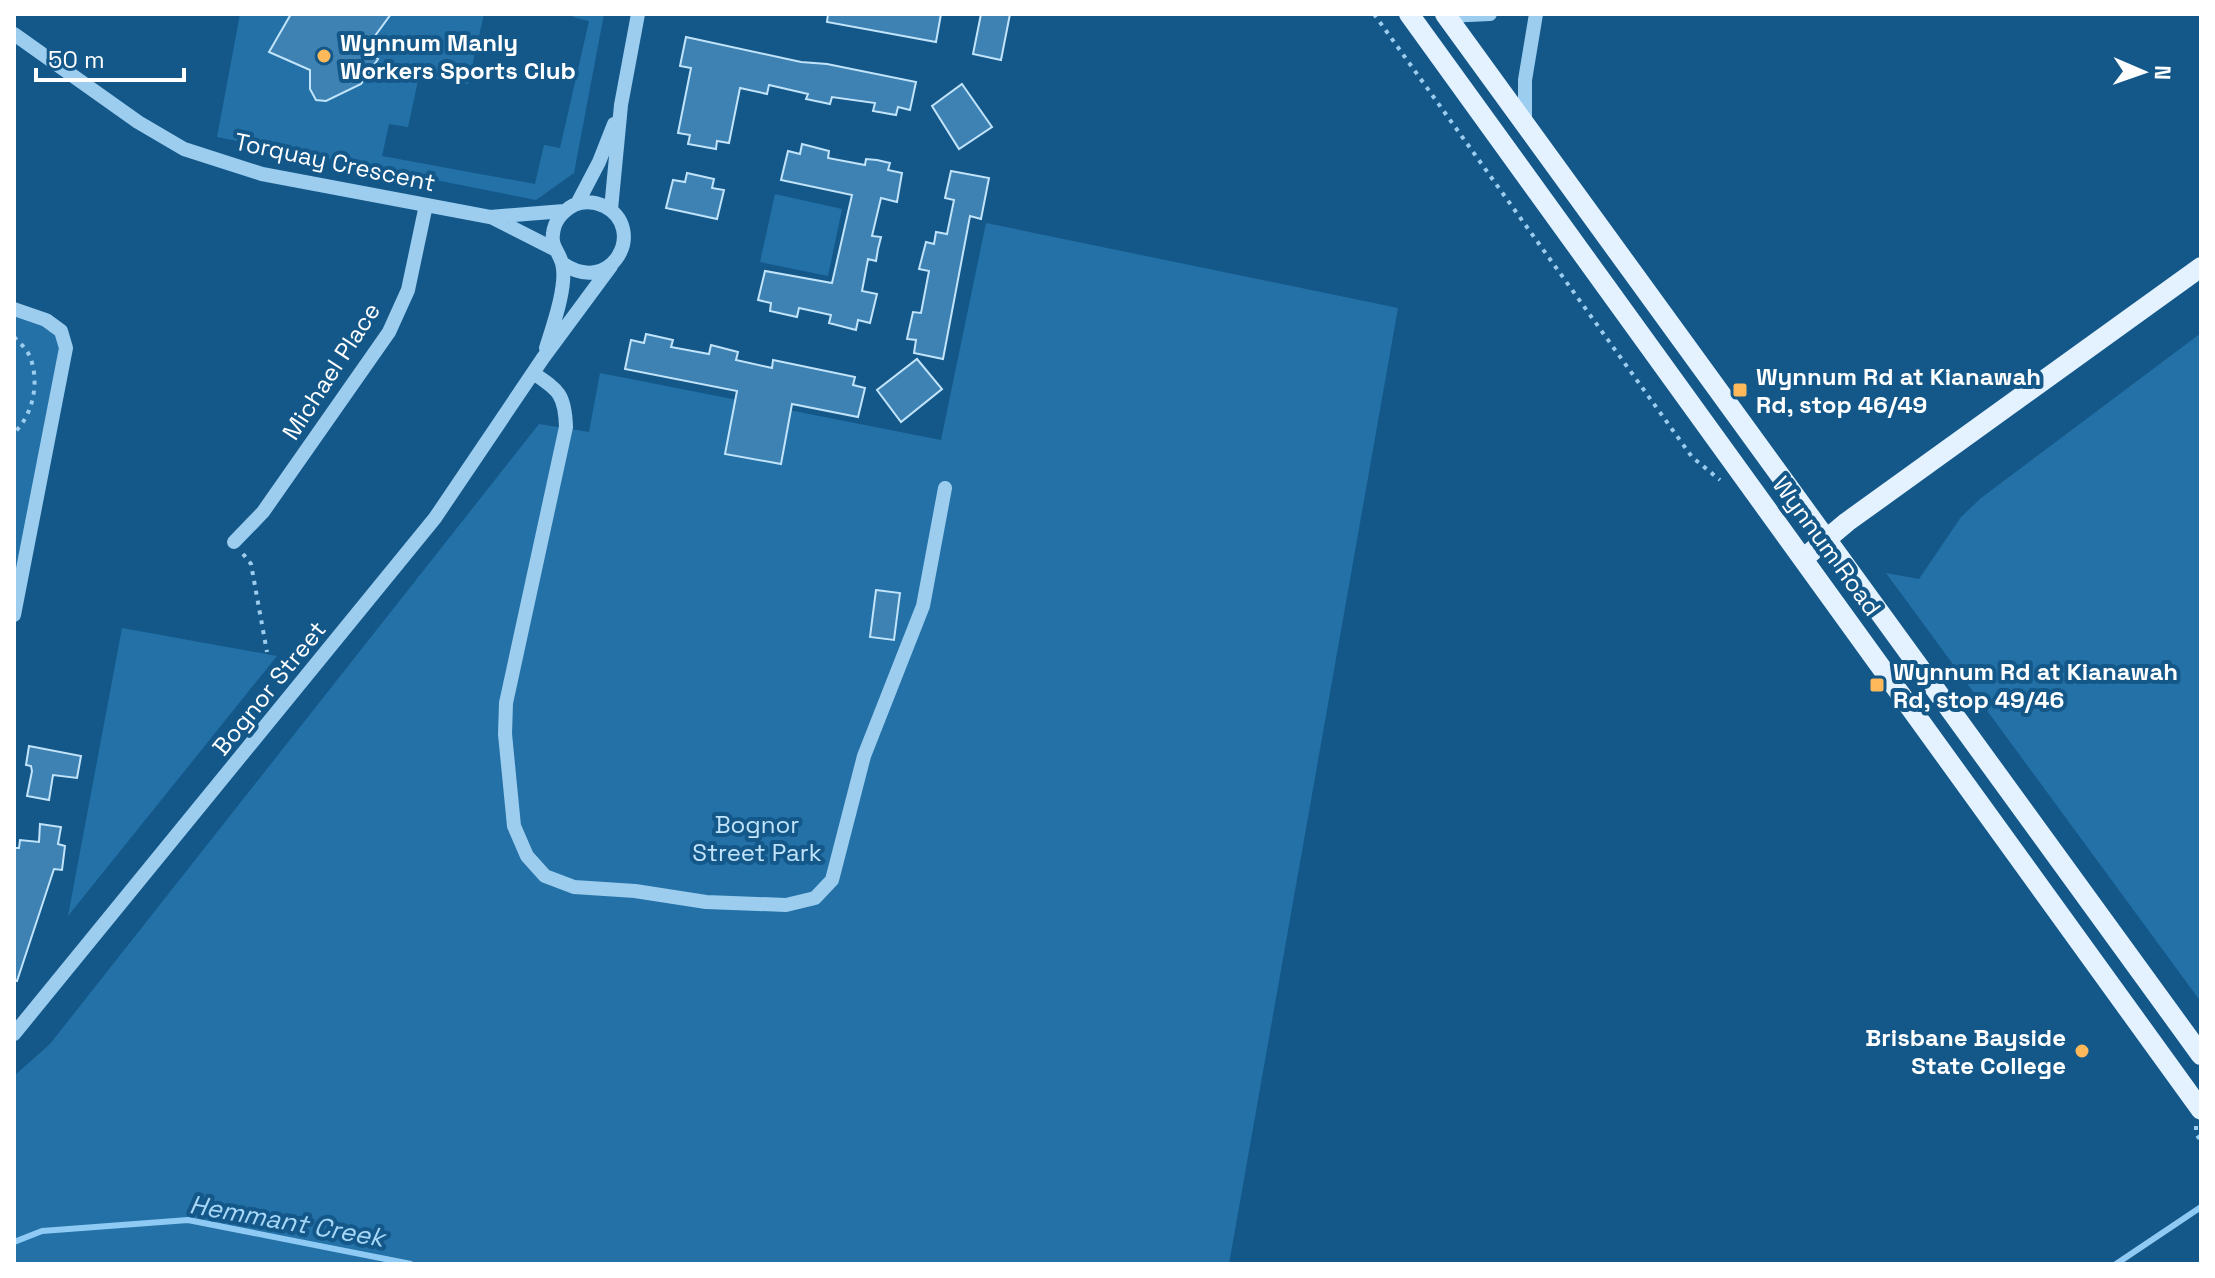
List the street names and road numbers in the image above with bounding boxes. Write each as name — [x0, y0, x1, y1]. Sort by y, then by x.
street label: Torquay Crescent — [232, 126, 438, 198]
street label: Michael Place — [275, 296, 387, 446]
street label: Wynnum Road — [1766, 470, 1888, 622]
street label: Bognor Street — [205, 614, 333, 762]

